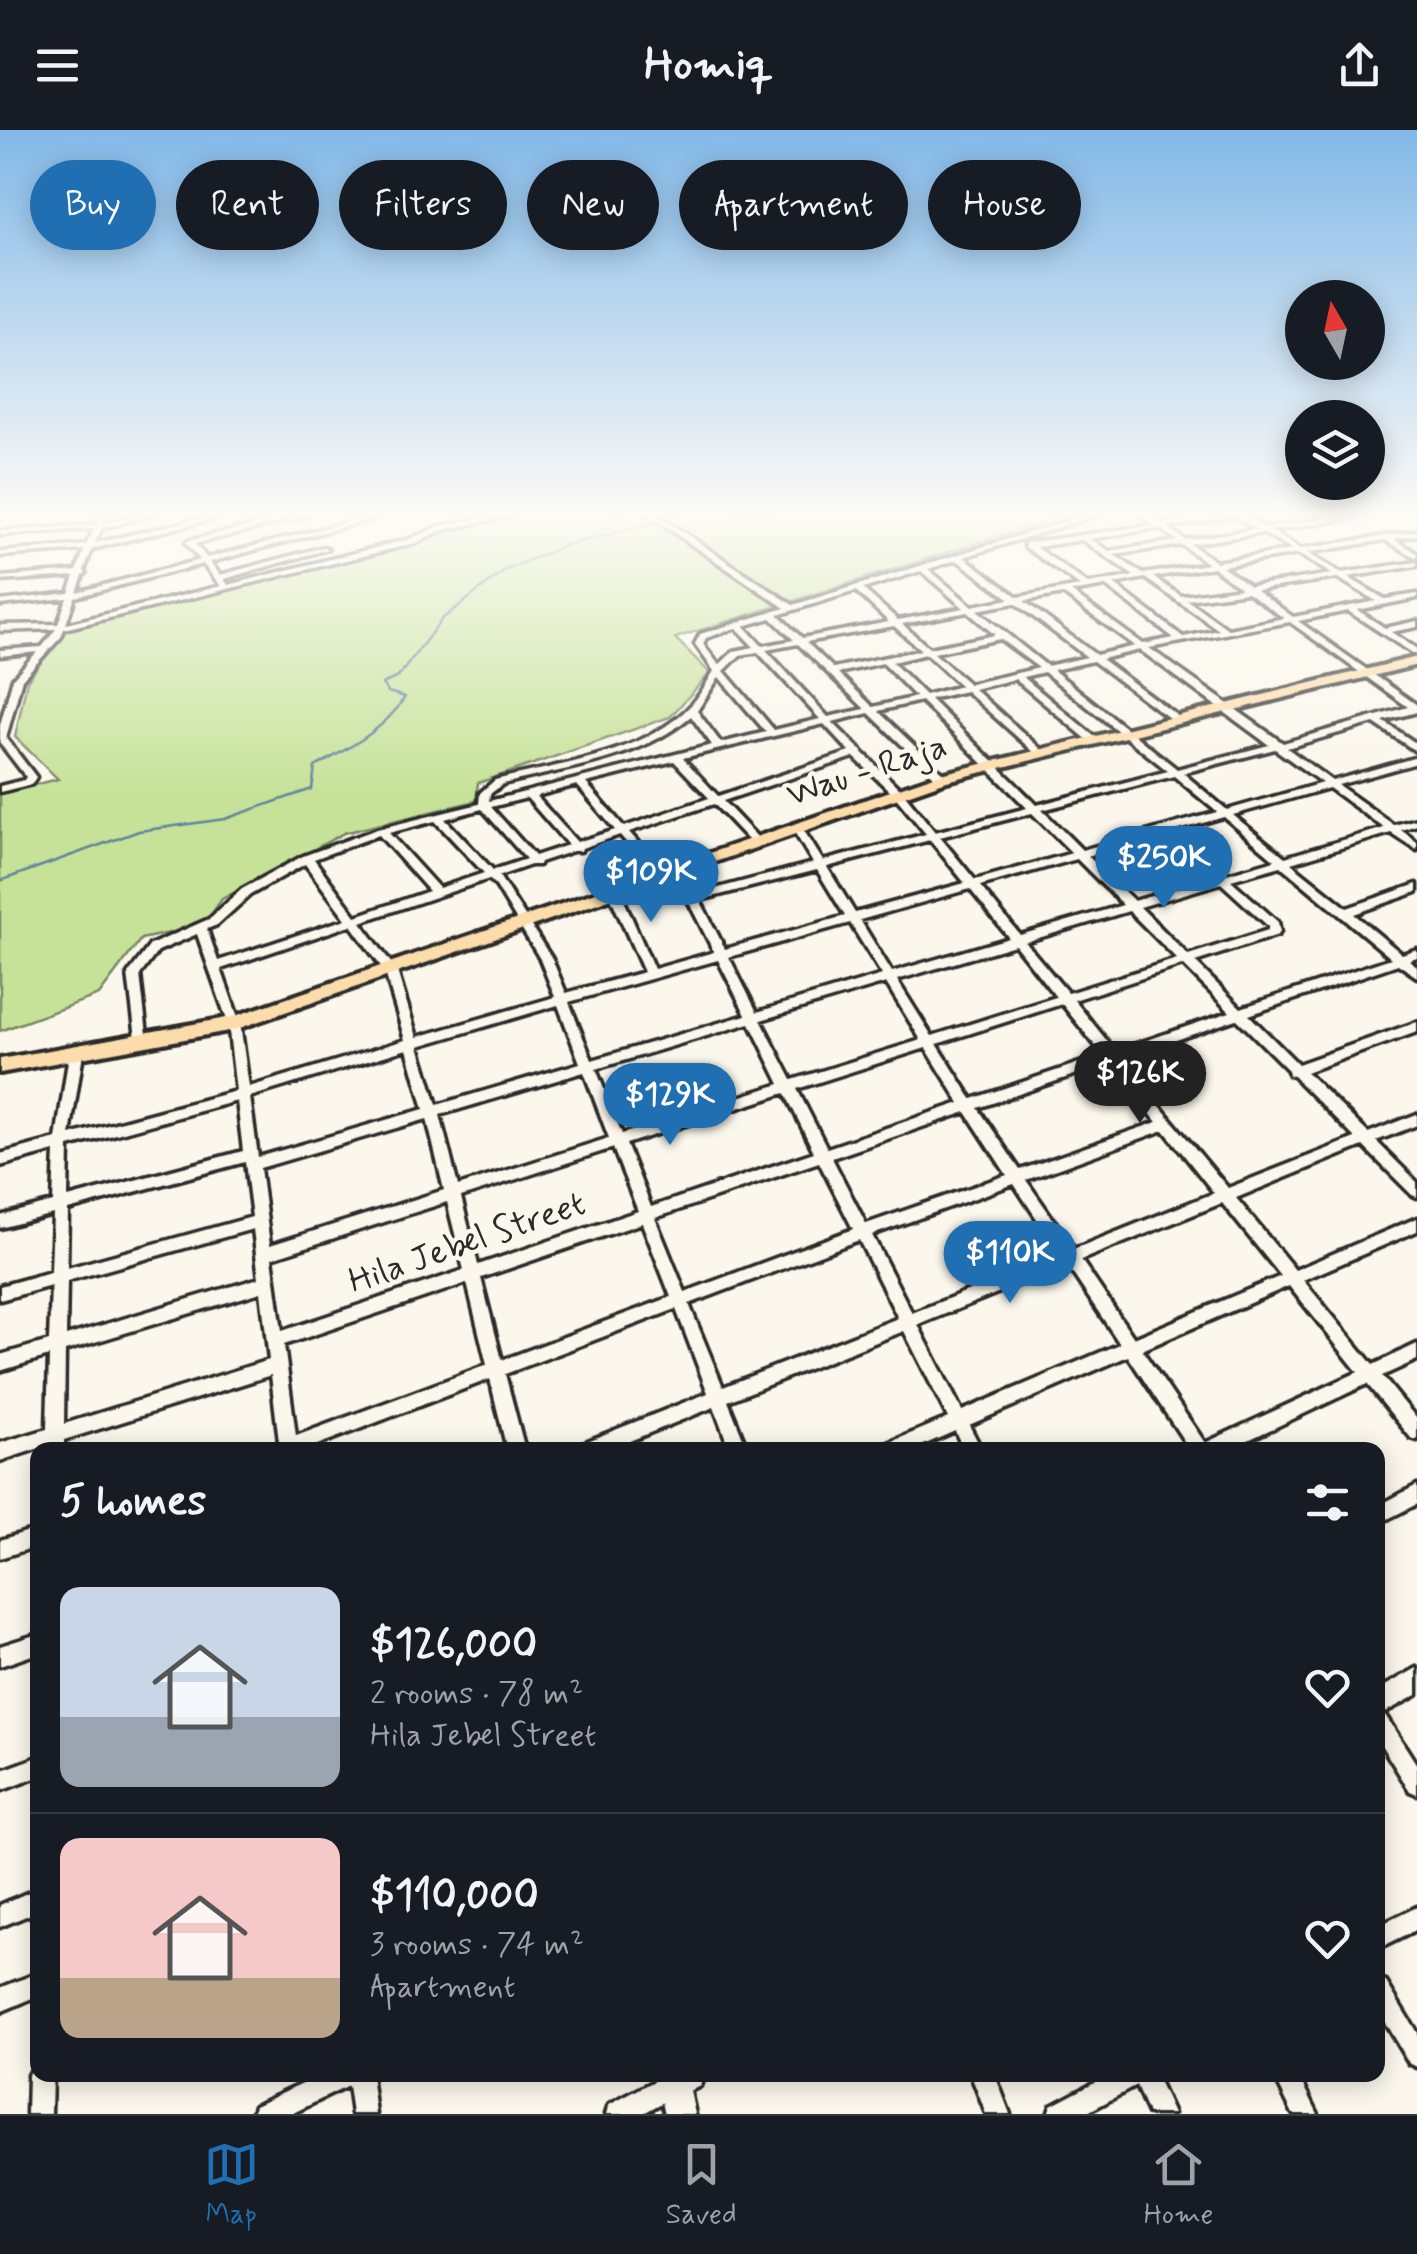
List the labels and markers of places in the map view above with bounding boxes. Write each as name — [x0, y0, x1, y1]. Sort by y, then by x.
pin: $250K — [1094, 826, 1234, 911]
pin: $109K — [581, 840, 721, 925]
pin: $126K — [1070, 1041, 1210, 1126]
pin: $129K — [600, 1063, 740, 1148]
pin: $110K — [940, 1221, 1080, 1306]

